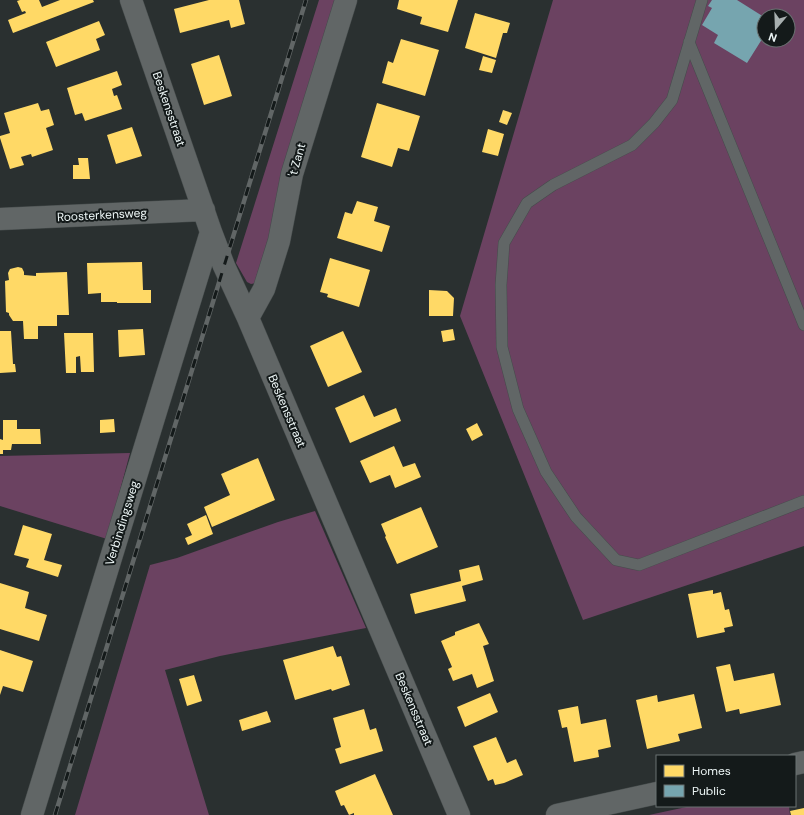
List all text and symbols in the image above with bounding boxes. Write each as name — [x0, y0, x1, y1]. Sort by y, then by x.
north arrow — [756, 8, 796, 48]
text: N — [767, 30, 779, 45]
street label: Beskensstraat — [149, 70, 189, 149]
street label: 't Zant — [285, 141, 310, 179]
street label: Roosterkensweg — [57, 205, 148, 225]
street label: Beskensstraat — [264, 372, 310, 450]
street label: Verbindingsweg — [101, 478, 143, 567]
street label: Beskensstraat — [391, 670, 437, 748]
legend — [656, 755, 796, 807]
text: Homes — [692, 763, 731, 779]
text: Public — [692, 783, 726, 799]

